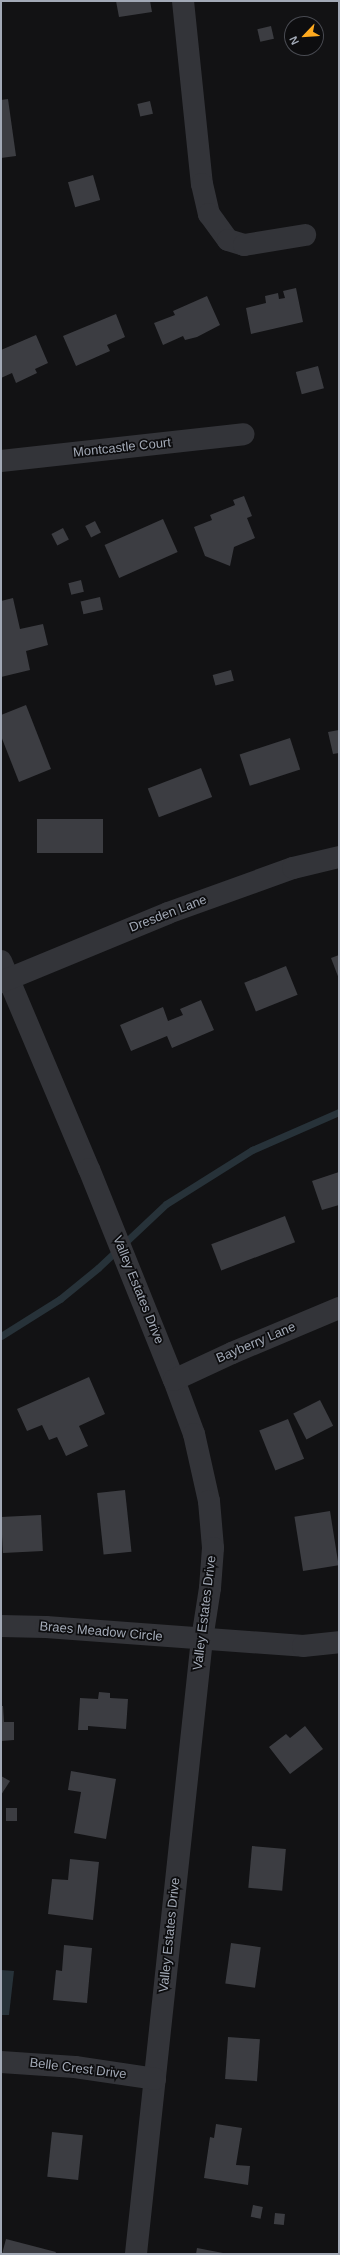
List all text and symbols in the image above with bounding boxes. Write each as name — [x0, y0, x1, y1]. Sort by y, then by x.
north arrow — [284, 16, 324, 56]
text: N — [287, 35, 301, 47]
street label: Montcastle Court — [72, 435, 172, 461]
street label: Dresden Lane — [127, 892, 209, 936]
street label: Valley Estates Drive — [109, 1234, 167, 1346]
street label: Bayberry Lane — [214, 1319, 298, 1367]
street label: Valley Estates Drive — [190, 1555, 220, 1671]
street label: Braes Meadow Circle — [39, 1619, 163, 1645]
street label: Valley Estates Drive — [156, 1877, 184, 1993]
street label: Belle Crest Drive — [29, 2055, 127, 2083]

